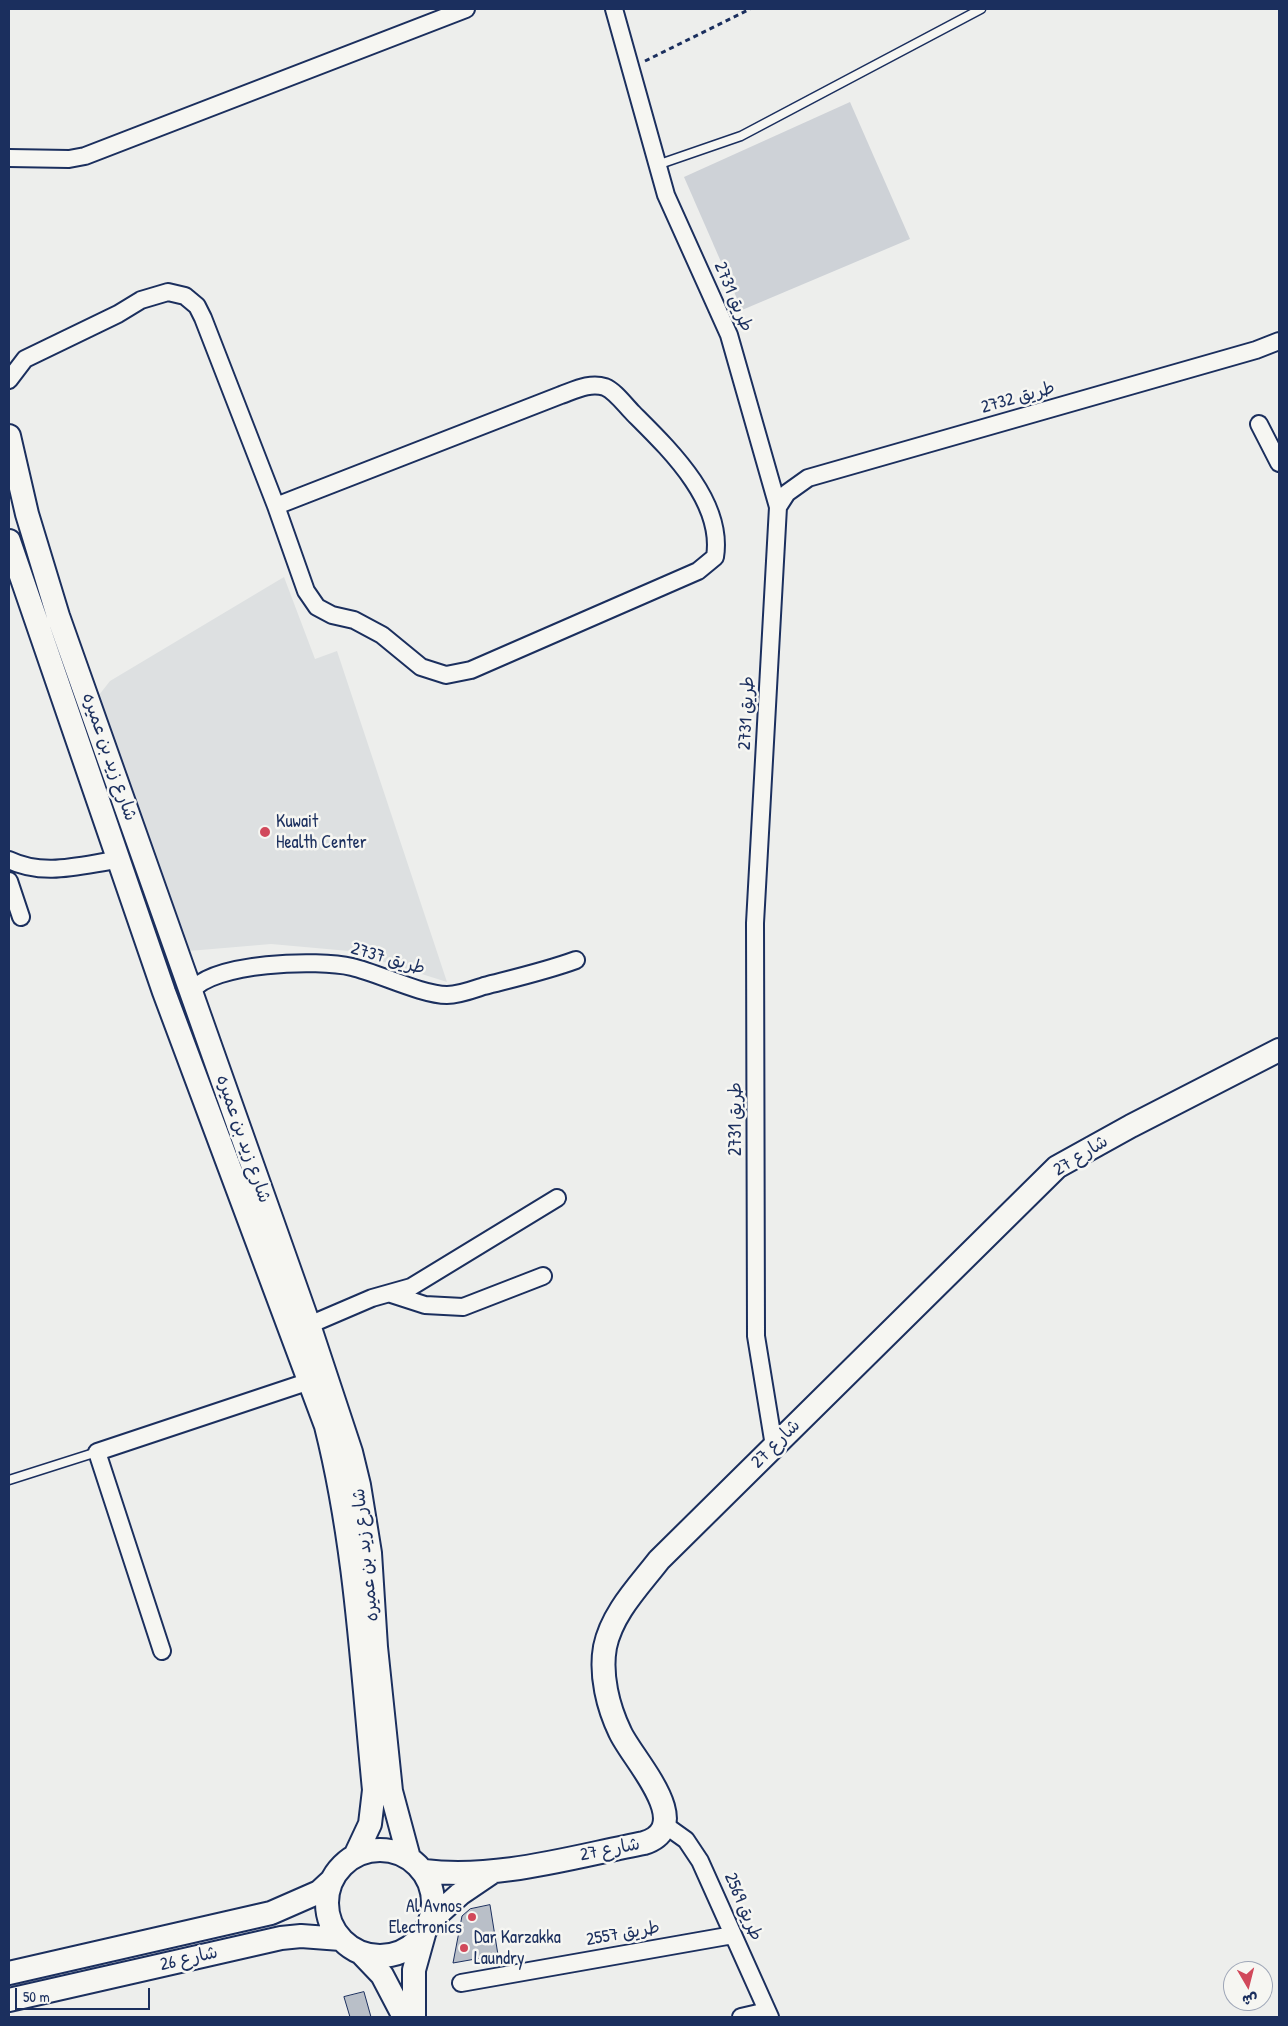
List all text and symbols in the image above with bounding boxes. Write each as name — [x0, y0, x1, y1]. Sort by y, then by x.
street label: طريق 2731 — [709, 259, 757, 335]
street label: طريق 2732 — [979, 377, 1057, 419]
street label: طريق 2731 — [734, 676, 760, 750]
street label: شارع زيد بن عميره — [77, 690, 141, 824]
place label: Kuwait Health Center — [276, 811, 367, 854]
marker: Kuwait Health Center — [258, 825, 272, 839]
street label: طريق 2737 — [348, 938, 428, 980]
street label: شارع زيد بن عميره — [211, 1072, 275, 1206]
street label: طريق 2731 — [725, 1082, 747, 1156]
street label: شارع 27 — [1050, 1131, 1112, 1181]
street label: شارع 27 — [747, 1415, 805, 1473]
street label: شارع زيد بن عميره — [348, 1487, 384, 1623]
street label: شارع 27 — [578, 1834, 642, 1866]
street label: طريق 2569 — [719, 1870, 767, 1944]
place label: Al Avnos Electronics — [389, 1896, 462, 1938]
marker: Al Avnos Electronics — [466, 1911, 478, 1923]
street label: طريق 2557 — [584, 1917, 662, 1951]
place label: Dar Karzakka Laundry — [474, 1927, 561, 1970]
street label: شارع 26 — [158, 1942, 220, 1976]
marker: Dar Karzakka Laundry — [458, 1942, 470, 1954]
north arrow — [1223, 1961, 1273, 2011]
scale bar — [18, 1978, 152, 2010]
text: 50 m — [23, 1986, 50, 2007]
text: ش — [1241, 1990, 1259, 2011]

